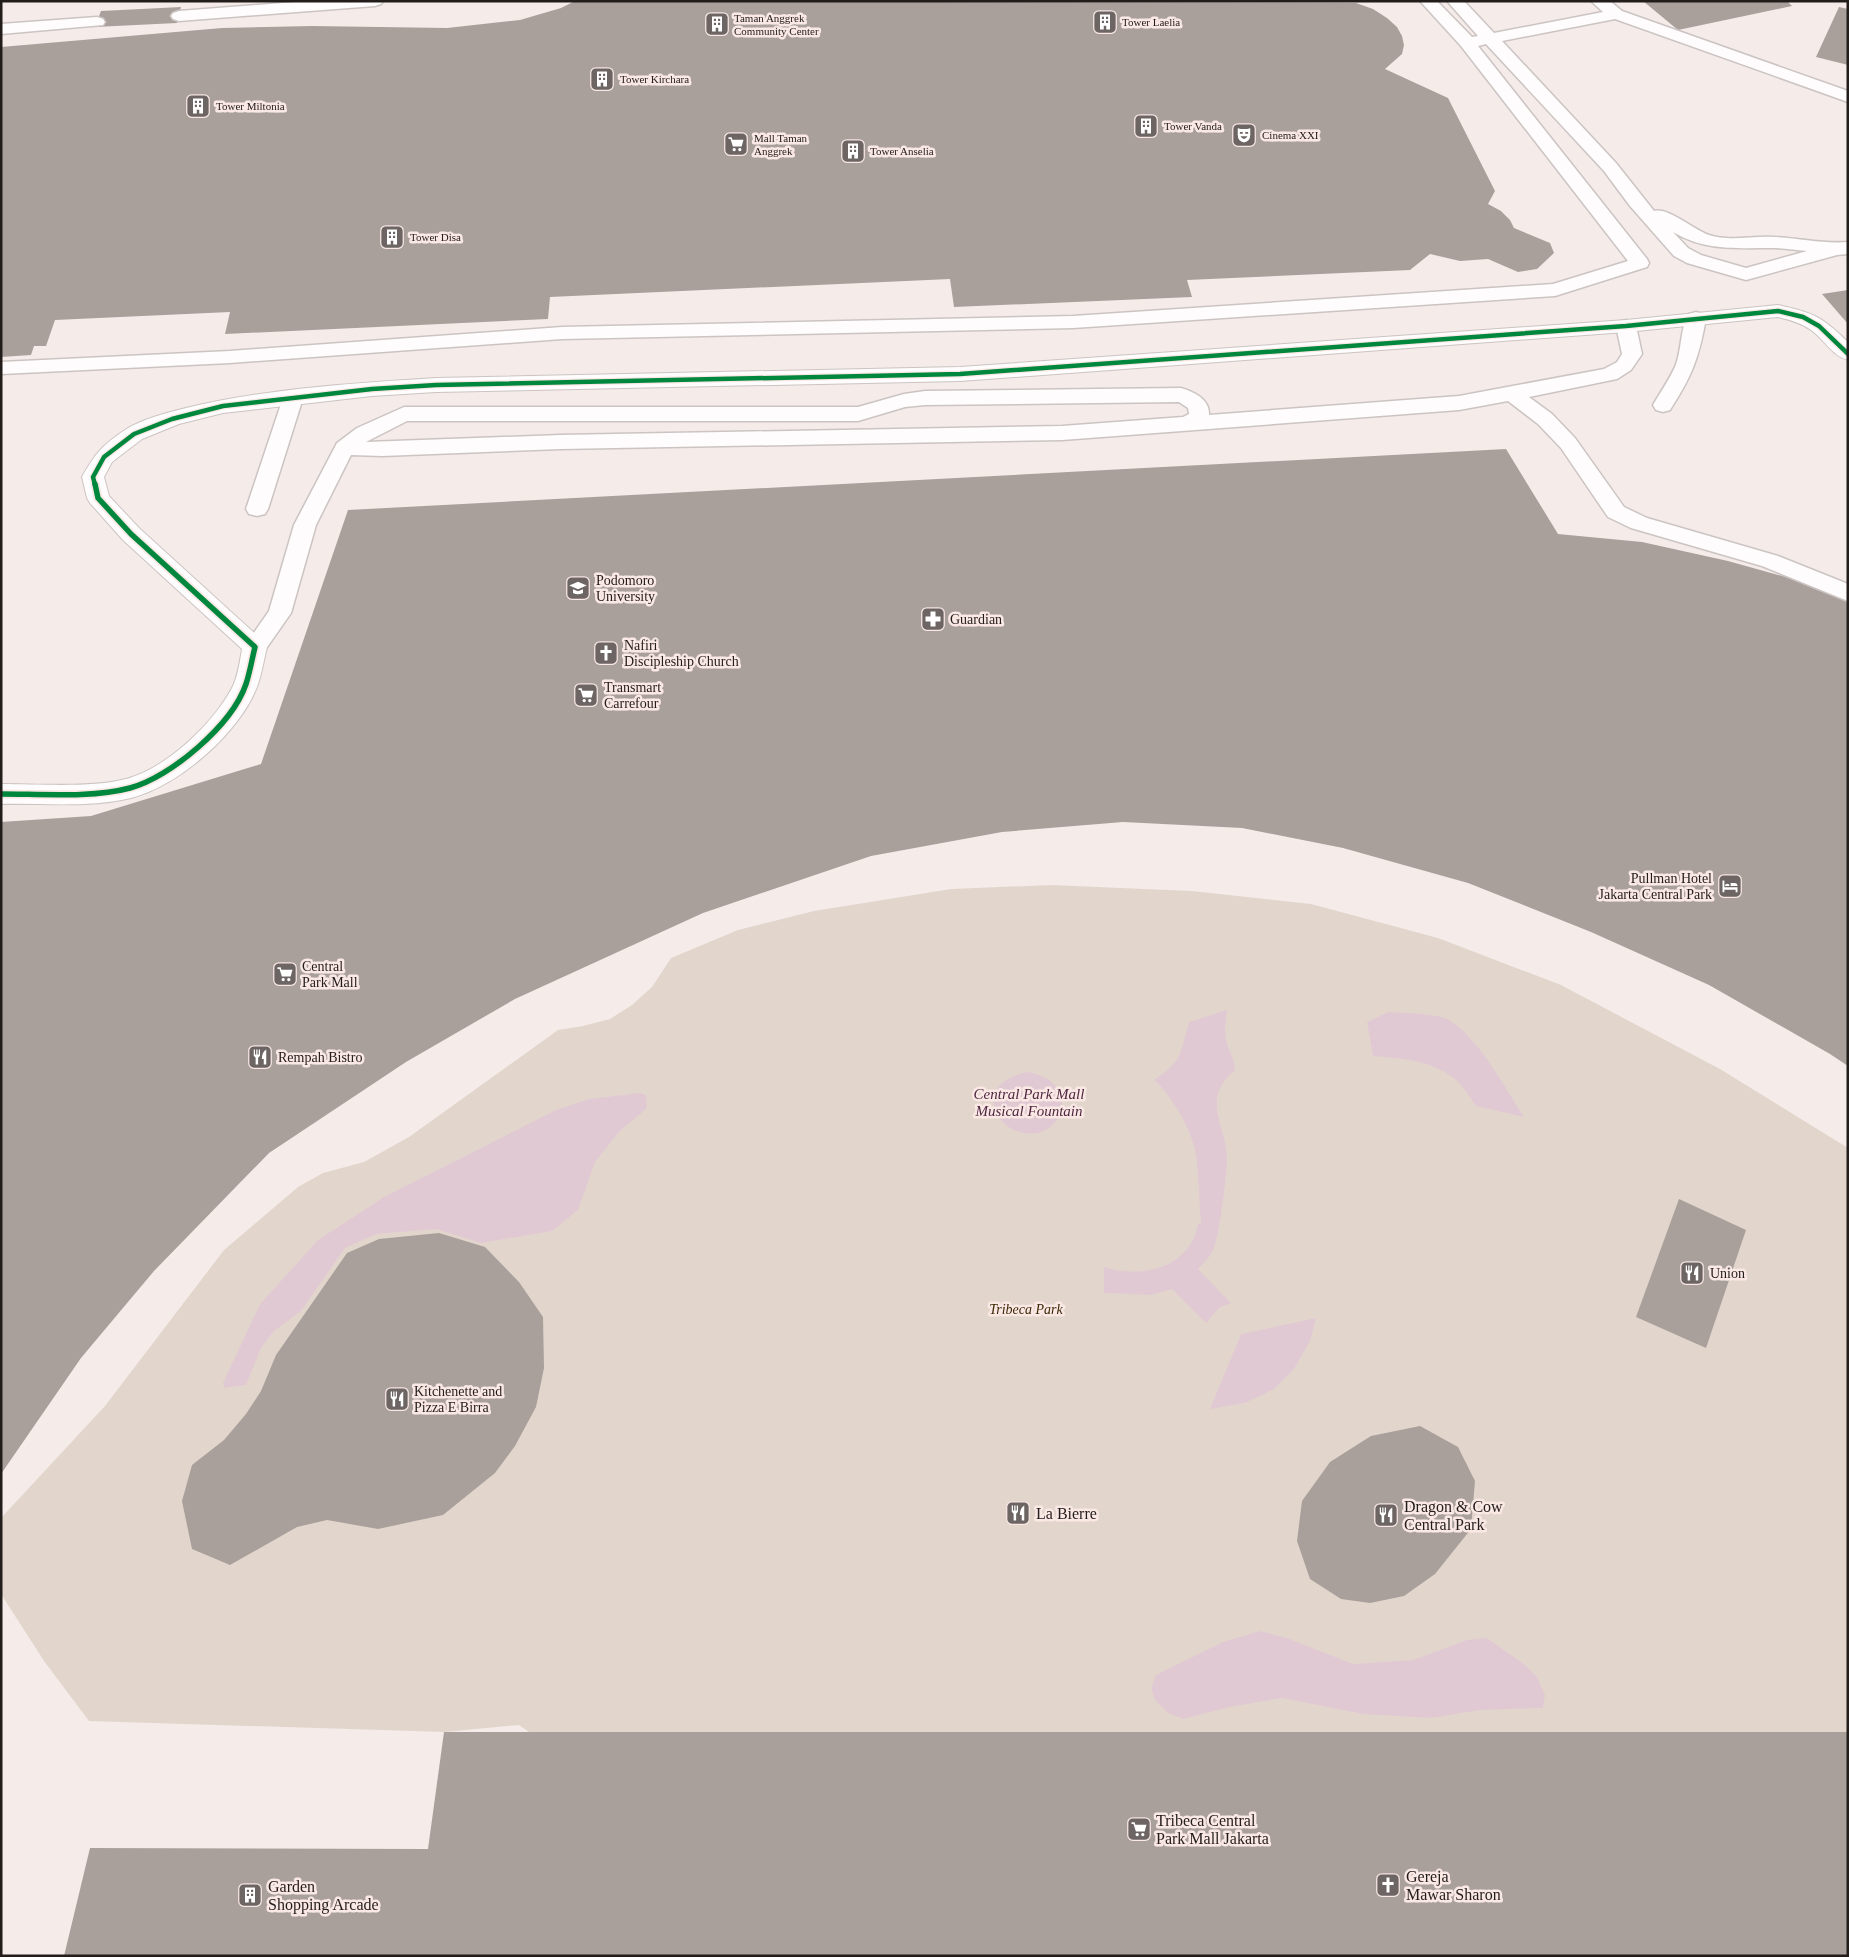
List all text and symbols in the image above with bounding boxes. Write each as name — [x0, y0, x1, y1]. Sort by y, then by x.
building icon: Tower Laelia — [1092, 9, 1118, 35]
building icon: Taman Anggrek Community Center — [704, 11, 730, 37]
place label: Taman Anggrek Community Center — [734, 12, 819, 37]
place label: Tower Laelia — [1122, 16, 1180, 28]
building icon: Tower Kirchara — [589, 66, 615, 92]
place label: Tower Kirchara — [620, 73, 689, 85]
building icon: Tower Miltonia — [185, 93, 211, 119]
place label: Tower Miltonia — [216, 100, 285, 112]
building icon: Tower Vanda — [1133, 113, 1159, 139]
place label: Tower Vanda — [1164, 120, 1222, 132]
theatre icon: Cinema XXI — [1231, 122, 1257, 148]
place label: Cinema XXI — [1262, 129, 1319, 141]
supermarket icon: Mall Taman Anggrek — [723, 131, 749, 157]
place label: Mall Taman Anggrek — [754, 132, 808, 157]
building icon: Tower Anselia — [840, 138, 866, 164]
place label: Tower Anselia — [870, 145, 934, 157]
building icon: Tower Disa — [379, 224, 405, 250]
place label: Tower Disa — [410, 231, 461, 243]
place label: Podomoro University — [596, 573, 655, 604]
school or university icon: Podomoro University — [565, 575, 591, 601]
pharmacy icon: Guardian — [920, 606, 946, 632]
place label: Guardian — [950, 612, 1002, 627]
place label: Nafiri Discipleship Church — [624, 638, 739, 669]
church icon: Nafiri Discipleship Church — [593, 640, 619, 666]
place label: Transmart Carrefour — [604, 680, 661, 711]
supermarket icon: Transmart Carrefour — [573, 682, 599, 708]
place label: Pullman Hotel Jakarta Central Park — [1598, 871, 1712, 902]
hotel icon: Pullman Hotel Jakarta Central Park — [1717, 873, 1743, 899]
place label: Central Park Mall — [302, 959, 358, 990]
supermarket icon: Central Park Mall — [272, 961, 298, 987]
restaurant icon: Rempah Bistro — [247, 1044, 273, 1070]
place label: Rempah Bistro — [278, 1050, 362, 1065]
water label: Central Park Mall Musical Fountain — [974, 1086, 1084, 1119]
restaurant icon: Union — [1679, 1260, 1705, 1286]
place label: Union — [1710, 1266, 1745, 1281]
park label: Tribeca Park — [989, 1302, 1064, 1317]
place label: Kitchenette and Pizza E Birra — [414, 1384, 502, 1415]
restaurant icon: Kitchenette and Pizza E Birra — [384, 1386, 410, 1412]
place label: Dragon & Cow Central Park — [1404, 1498, 1503, 1533]
restaurant icon: La Bierre — [1005, 1500, 1031, 1526]
restaurant icon: Dragon & Cow Central Park — [1373, 1502, 1399, 1528]
place label: La Bierre — [1036, 1505, 1097, 1522]
place label: Tribeca Central Park Mall Jakarta — [1156, 1812, 1269, 1847]
supermarket icon: Tribeca Central Park Mall Jakarta — [1126, 1816, 1152, 1842]
place label: Gereja Mawar Sharon — [1406, 1868, 1501, 1903]
church icon: Gereja Mawar Sharon — [1375, 1872, 1401, 1898]
place label: Garden Shopping Arcade — [268, 1878, 379, 1914]
building icon: Garden Shopping Arcade — [237, 1882, 263, 1908]

